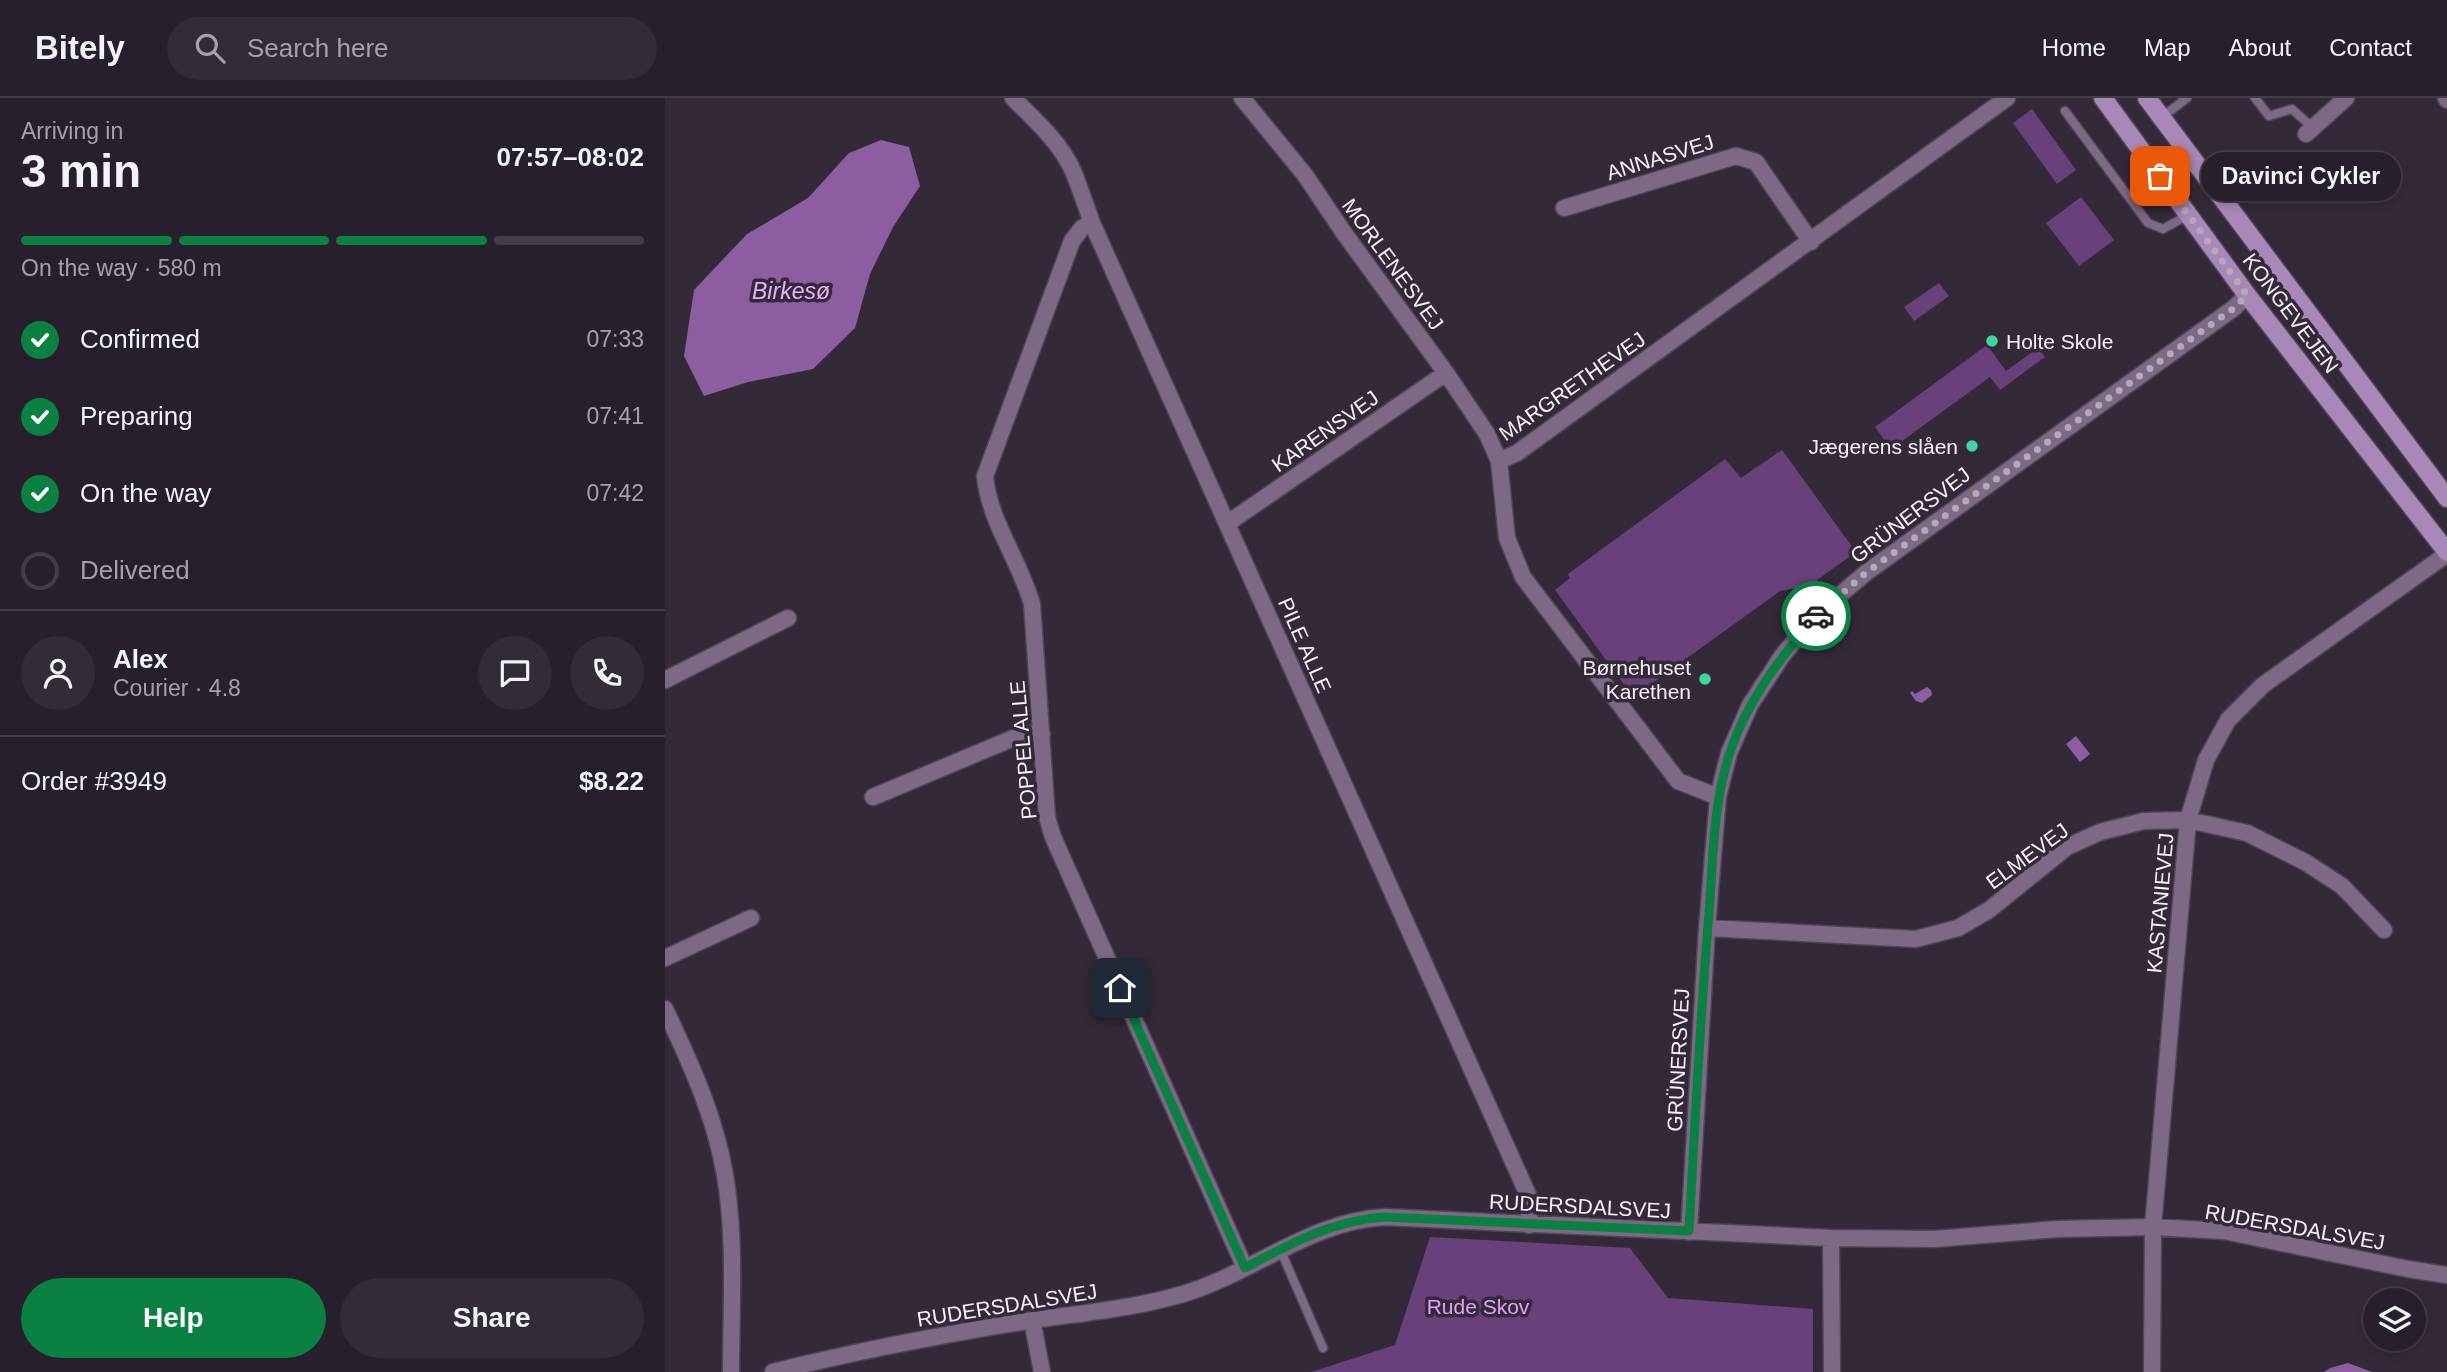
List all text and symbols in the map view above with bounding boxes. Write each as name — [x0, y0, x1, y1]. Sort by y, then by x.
search box — [167, 17, 657, 80]
text: Bitely — [35, 29, 125, 66]
icon: search — [191, 29, 229, 67]
text: Search here — [247, 33, 389, 63]
text: Home — [2042, 34, 2106, 61]
text: Map — [2144, 34, 2191, 61]
text: About — [2229, 34, 2291, 61]
text: Contact — [2329, 34, 2412, 61]
text: Arriving in — [21, 118, 123, 144]
street label: ANNASVEJ — [1604, 130, 1716, 184]
text: 07:57–08:02 — [497, 142, 644, 172]
text: 3 min — [21, 145, 141, 197]
pin — [2130, 146, 2190, 206]
callout: Davinci Cykler — [2202, 152, 2401, 200]
icon: bag — [2141, 157, 2179, 195]
text: Davinci Cykler — [2222, 163, 2380, 189]
street label: MORLENESVEJ — [1338, 194, 1448, 334]
street label: KONGEVEJEN — [2239, 249, 2343, 377]
text: On the way · 580 m — [21, 255, 222, 281]
water label: Birkesø — [752, 278, 830, 304]
icon: check — [21, 321, 59, 359]
text: Confirmed — [80, 324, 200, 354]
text: 07:33 — [586, 326, 644, 352]
street label: MARGRETHEVEJ — [1495, 327, 1649, 445]
place label: Holte Skole — [2006, 330, 2113, 353]
marker: Holte Skole — [1984, 333, 2000, 349]
street label: KARENSVEJ — [1267, 386, 1383, 476]
icon: check — [21, 398, 59, 436]
text: Preparing — [80, 401, 193, 431]
text: 07:41 — [586, 403, 644, 429]
place label: Jægerens slåen — [1809, 435, 1958, 458]
marker: Jægerens slåen — [1964, 438, 1980, 454]
street label: GRÜNERSVEJ — [1846, 463, 1974, 567]
icon: check — [21, 475, 59, 513]
text: On the way — [80, 478, 212, 508]
text: 07:42 — [586, 480, 644, 506]
text: Delivered — [80, 555, 190, 585]
courier — [1781, 581, 1851, 651]
street label: PILE ALLE — [1274, 594, 1336, 696]
icon: car — [1797, 597, 1835, 635]
button: person — [21, 636, 95, 710]
button: chat — [478, 636, 552, 710]
button: phone — [570, 636, 644, 710]
text: Alex — [113, 644, 168, 674]
place label: Børnehuset Karethen — [1582, 656, 1691, 703]
marker: Børnehuset Karethen — [1697, 671, 1713, 687]
text: Courier · 4.8 — [113, 675, 241, 701]
street label: POPPEL ALLE — [1005, 680, 1041, 820]
text: Order #3949 — [21, 766, 167, 796]
text: $8.22 — [579, 766, 644, 796]
street label: ELMEVEJ — [1982, 819, 2072, 893]
street label: KASTANIEVEJ — [2142, 832, 2178, 974]
pin — [1090, 958, 1150, 1018]
icon: home — [1101, 969, 1139, 1007]
street label: GRÜNERSVEJ — [1663, 988, 1693, 1132]
street label: RUDERSDALSVEJ — [1488, 1190, 1672, 1222]
street label: RUDERSDALSVEJ — [2203, 1200, 2387, 1254]
button: Help — [21, 1278, 326, 1358]
button: Share — [340, 1278, 644, 1358]
street label: RUDERSDALSVEJ — [915, 1279, 1099, 1331]
map controls — [2363, 1288, 2426, 1351]
button: layers — [2363, 1288, 2426, 1351]
park label: Rude Skov — [1427, 1295, 1530, 1318]

